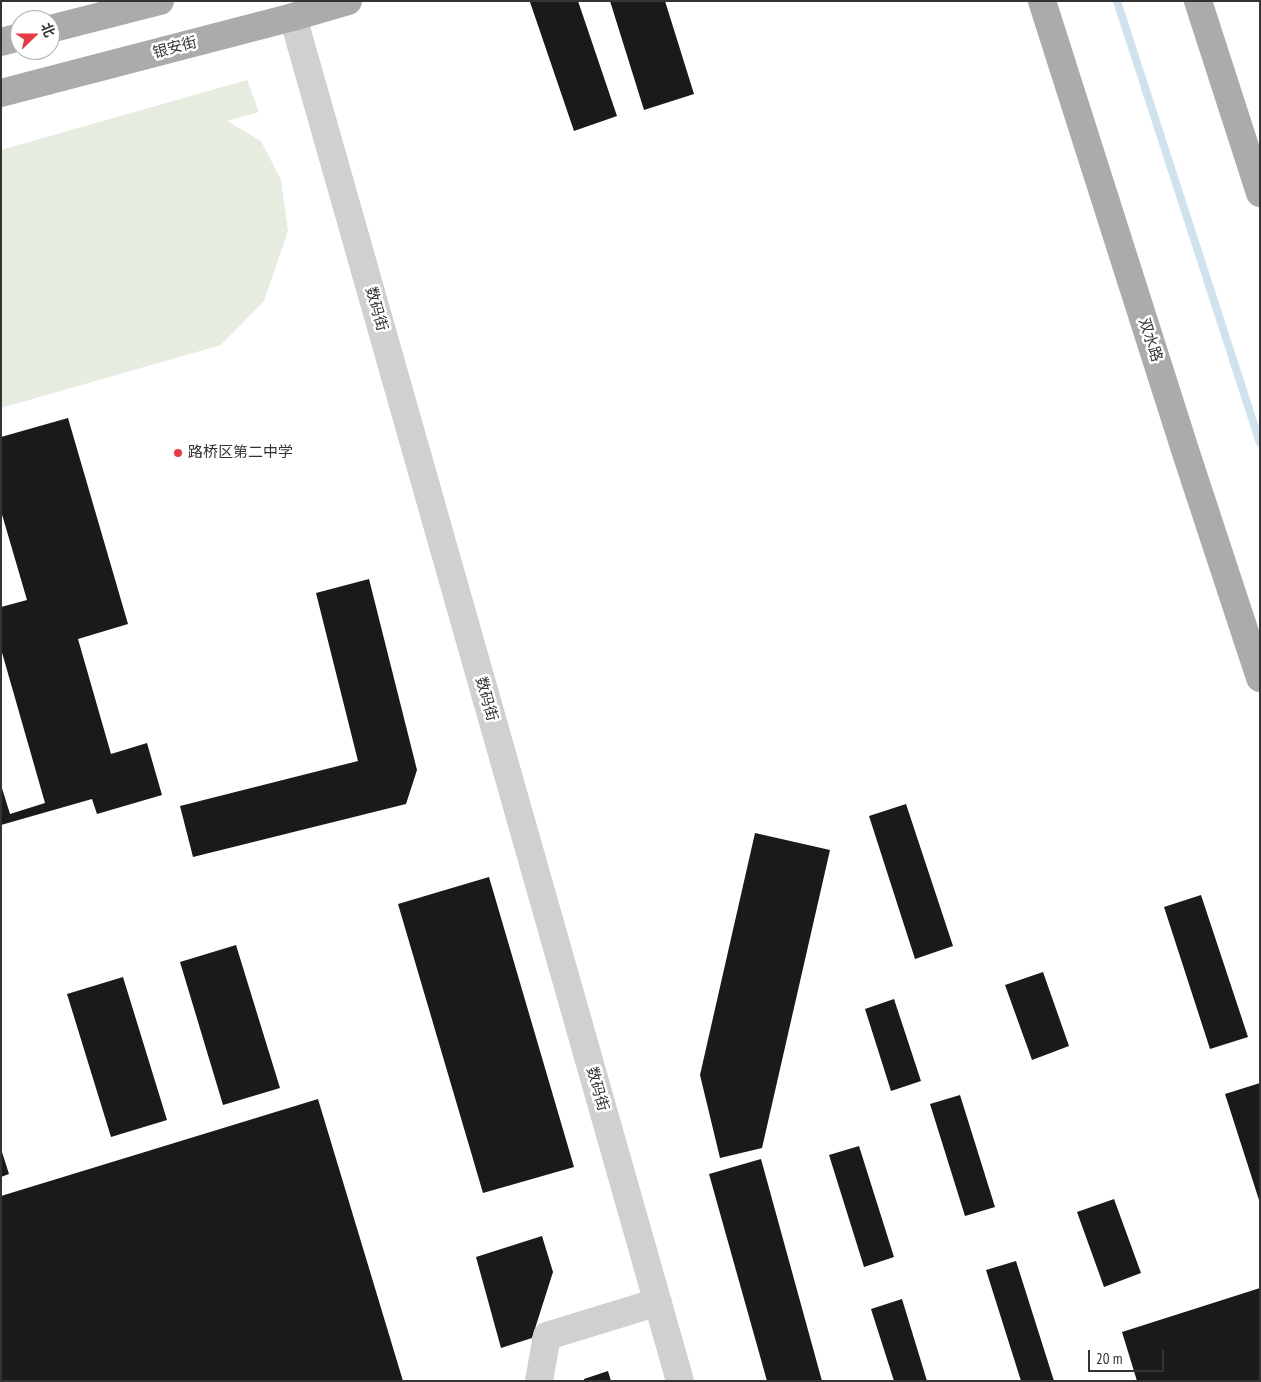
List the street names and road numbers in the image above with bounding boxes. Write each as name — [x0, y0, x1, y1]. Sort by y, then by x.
street label: 银安街 — [151, 33, 199, 63]
street label: 数码街 — [361, 285, 391, 333]
street label: 双水路 — [1134, 316, 1166, 364]
street label: 数码街 — [471, 675, 501, 723]
street label: 数码街 — [582, 1065, 612, 1113]

